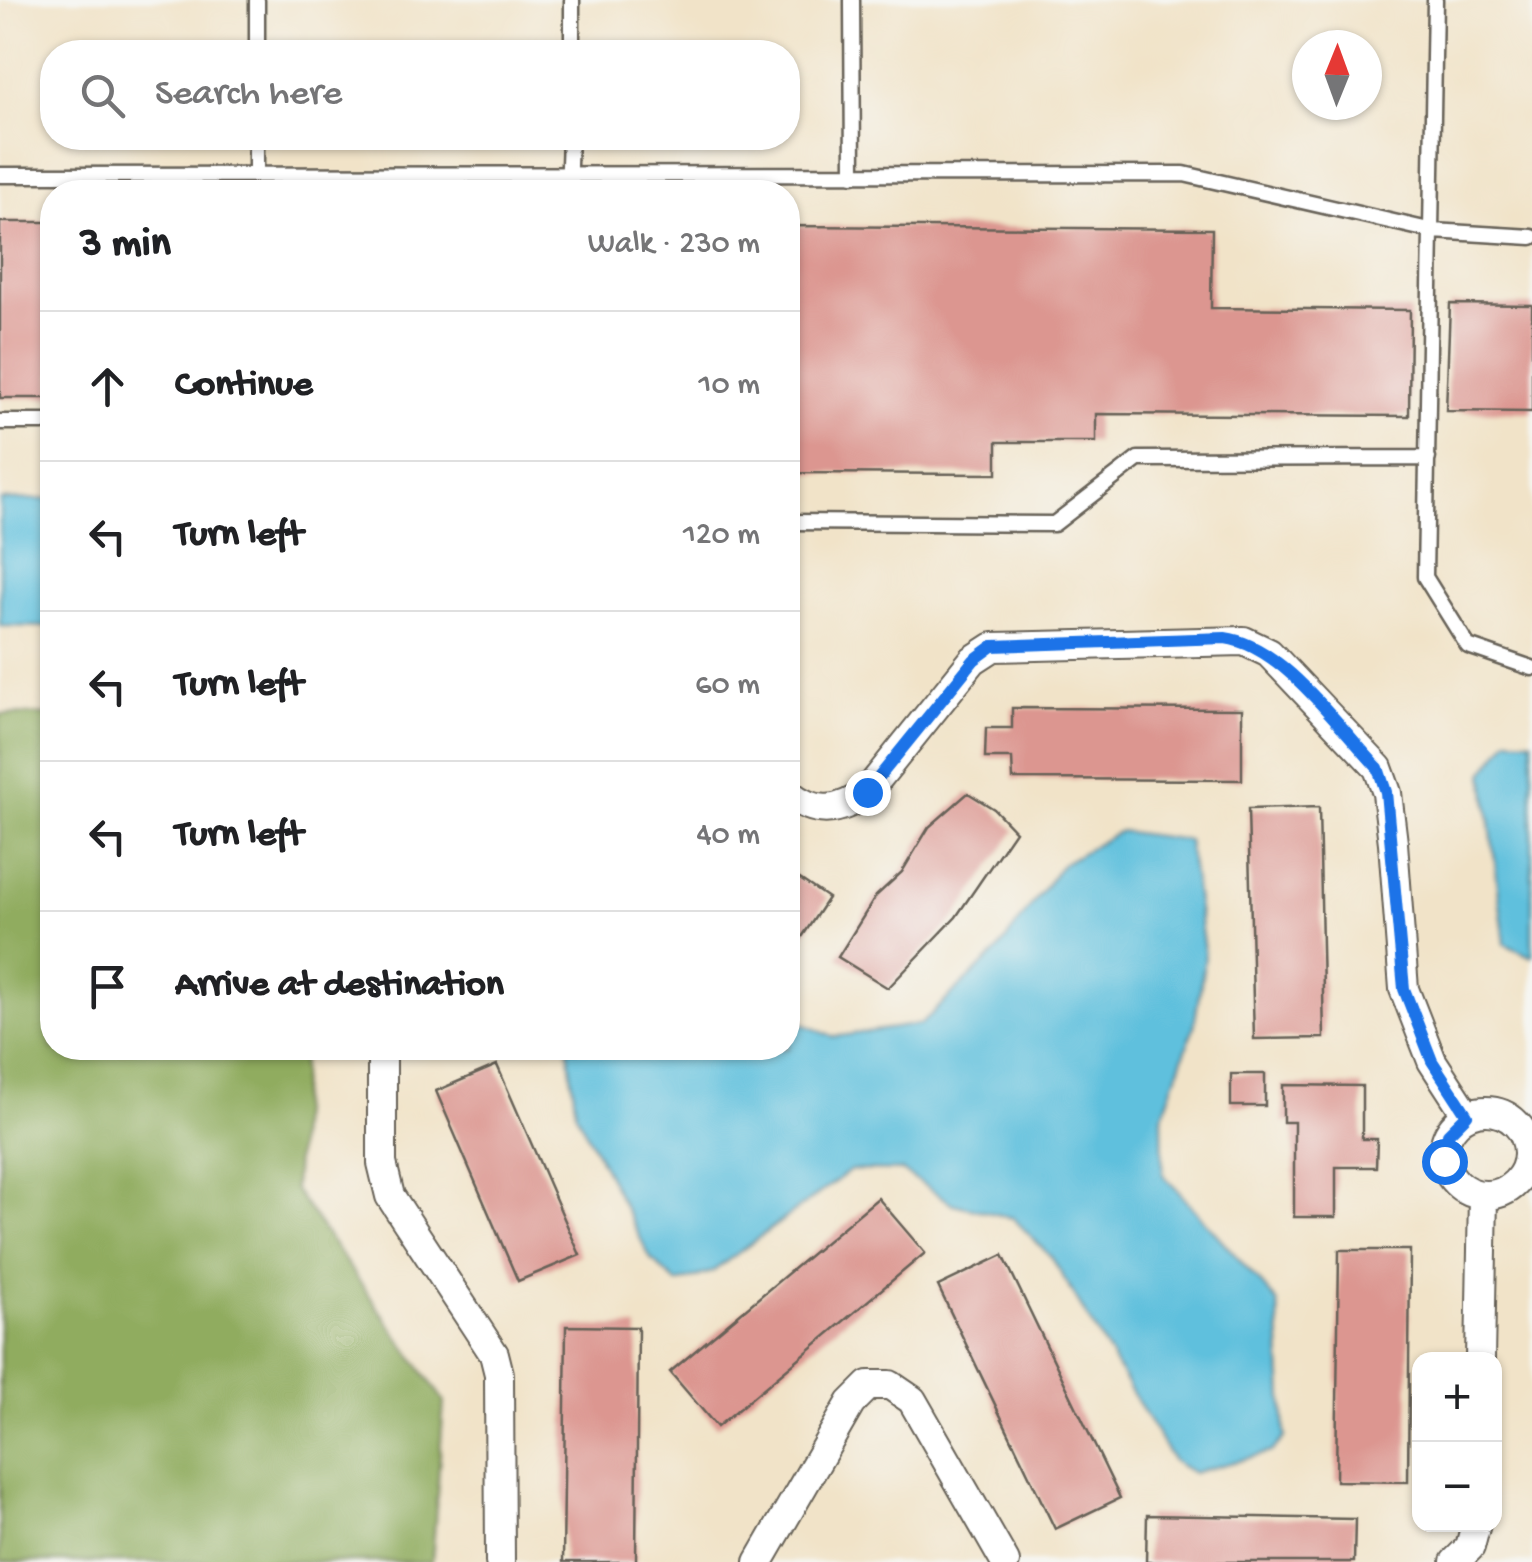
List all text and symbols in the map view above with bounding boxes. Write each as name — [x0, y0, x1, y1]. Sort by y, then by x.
north arrow — [1292, 30, 1382, 120]
search box — [40, 40, 800, 150]
icon: search — [75, 68, 130, 123]
text: Search here — [155, 73, 342, 117]
text: 3 min — [80, 221, 171, 270]
text: Walk · 230 m — [588, 226, 760, 264]
icon: ahead — [80, 359, 135, 414]
text: Continue — [175, 364, 313, 408]
text: 10 m — [699, 367, 760, 405]
icon: left — [80, 509, 135, 564]
text: Turn left — [175, 514, 303, 558]
text: 120 m — [683, 517, 760, 555]
icon: left — [80, 659, 135, 714]
text: Turn left — [175, 664, 303, 708]
text: 60 m — [695, 667, 760, 705]
route end — [845, 770, 891, 816]
icon: left — [80, 809, 135, 864]
text: Turn left — [175, 814, 303, 858]
text: 40 m — [696, 817, 760, 855]
icon: arrive — [80, 959, 135, 1014]
text: Arrive at destination — [175, 964, 504, 1008]
route start — [1422, 1139, 1468, 1185]
map controls — [1412, 1352, 1502, 1532]
button: + — [1412, 1352, 1502, 1442]
button: − — [1412, 1442, 1502, 1532]

